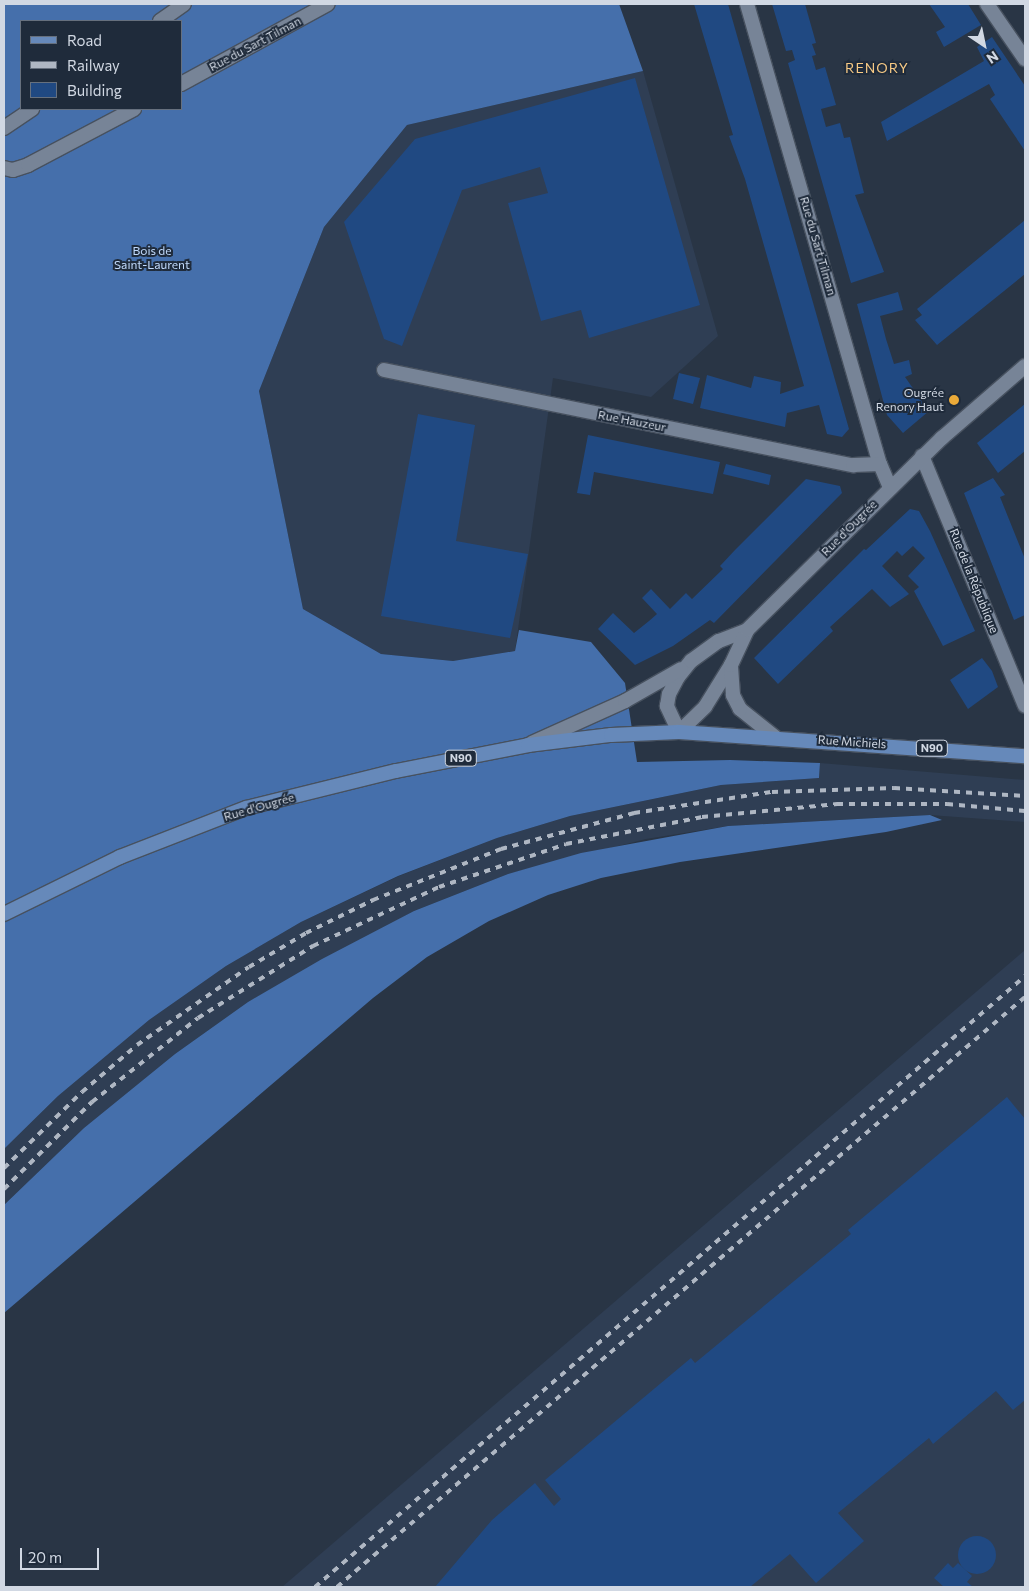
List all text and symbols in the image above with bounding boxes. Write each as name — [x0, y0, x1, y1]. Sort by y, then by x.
street label: Rue du Sart Tilman — [207, 14, 303, 74]
legend — [20, 20, 182, 110]
north arrow — [959, 20, 1009, 70]
text: Road — [67, 31, 102, 49]
text: N — [984, 48, 1002, 68]
text: Railway — [67, 56, 120, 74]
district label: RENORY — [844, 60, 910, 76]
text: Building — [67, 81, 122, 99]
street label: Rue du Sart Tilman — [797, 195, 839, 297]
park label: Bois de Saint-Laurent — [114, 244, 190, 272]
place label: Ougrée Renory Haut — [876, 386, 944, 414]
marker: Ougrée Renory Haut — [948, 394, 960, 406]
street label: Rue Hauzeur — [597, 407, 667, 435]
street label: Rue d'Ougrée — [818, 497, 880, 559]
street label: Rue de la République — [946, 527, 1002, 635]
street label: Rue Michiels — [817, 732, 887, 752]
road number: N90 — [916, 740, 948, 756]
road number: N90 — [445, 750, 477, 766]
street label: Rue d'Ougrée — [222, 790, 296, 824]
scale bar — [22, 1538, 101, 1570]
text: 20 m — [28, 1548, 62, 1566]

